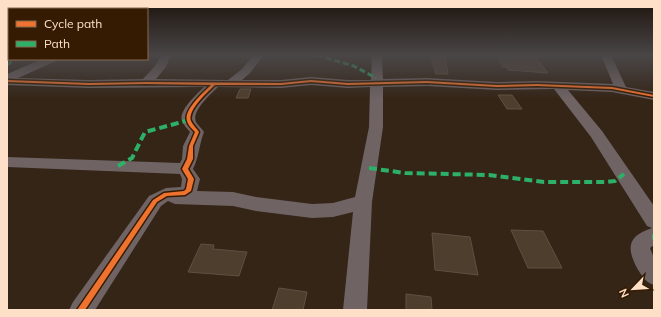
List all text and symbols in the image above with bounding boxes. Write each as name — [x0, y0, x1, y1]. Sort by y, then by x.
legend — [8, 8, 148, 60]
text: Cycle path — [44, 16, 102, 31]
text: Path — [44, 36, 70, 51]
north arrow — [613, 269, 653, 309]
text: N — [616, 287, 632, 300]

